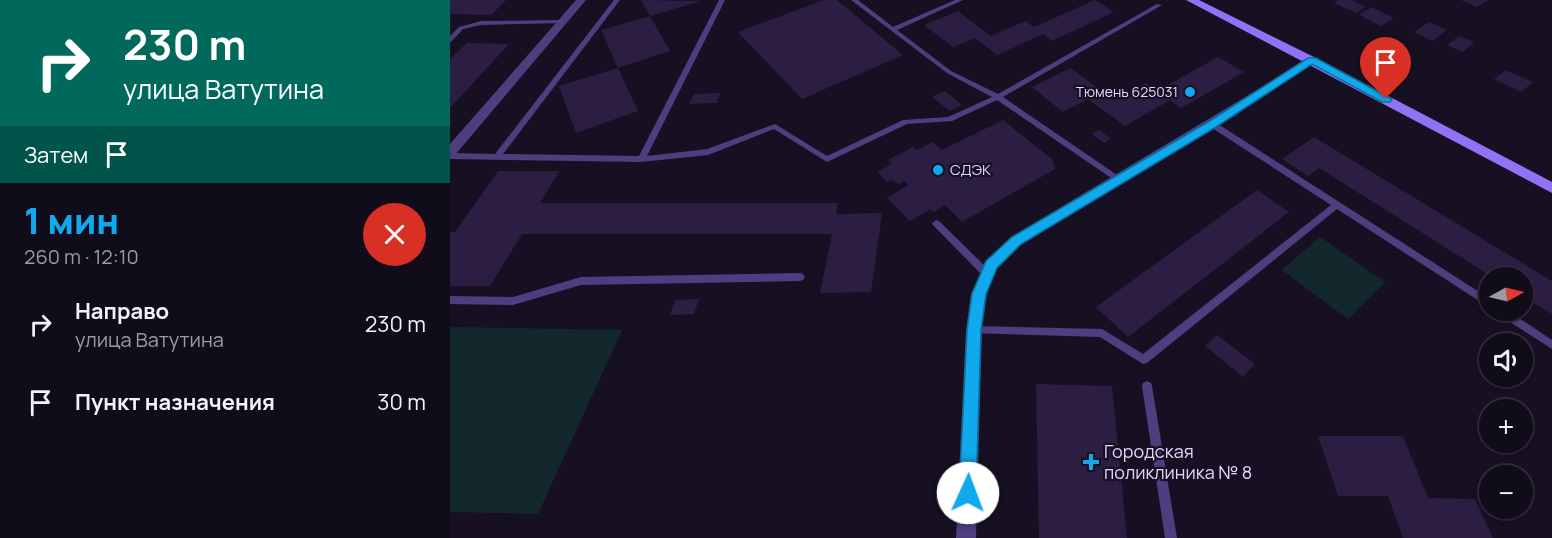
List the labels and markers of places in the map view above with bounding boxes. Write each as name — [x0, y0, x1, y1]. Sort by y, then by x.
pin — [1360, 37, 1411, 99]
place label: Тюмень 625031 — [1076, 82, 1178, 101]
marker: Тюмень 625031 — [1183, 85, 1197, 99]
place label: СДЭК — [950, 159, 991, 180]
marker: СДЭК — [931, 163, 945, 177]
place label: Городская поликлиника № 8 — [1104, 439, 1252, 484]
marker: Городская поликлиника № 8 — [1082, 453, 1100, 471]

